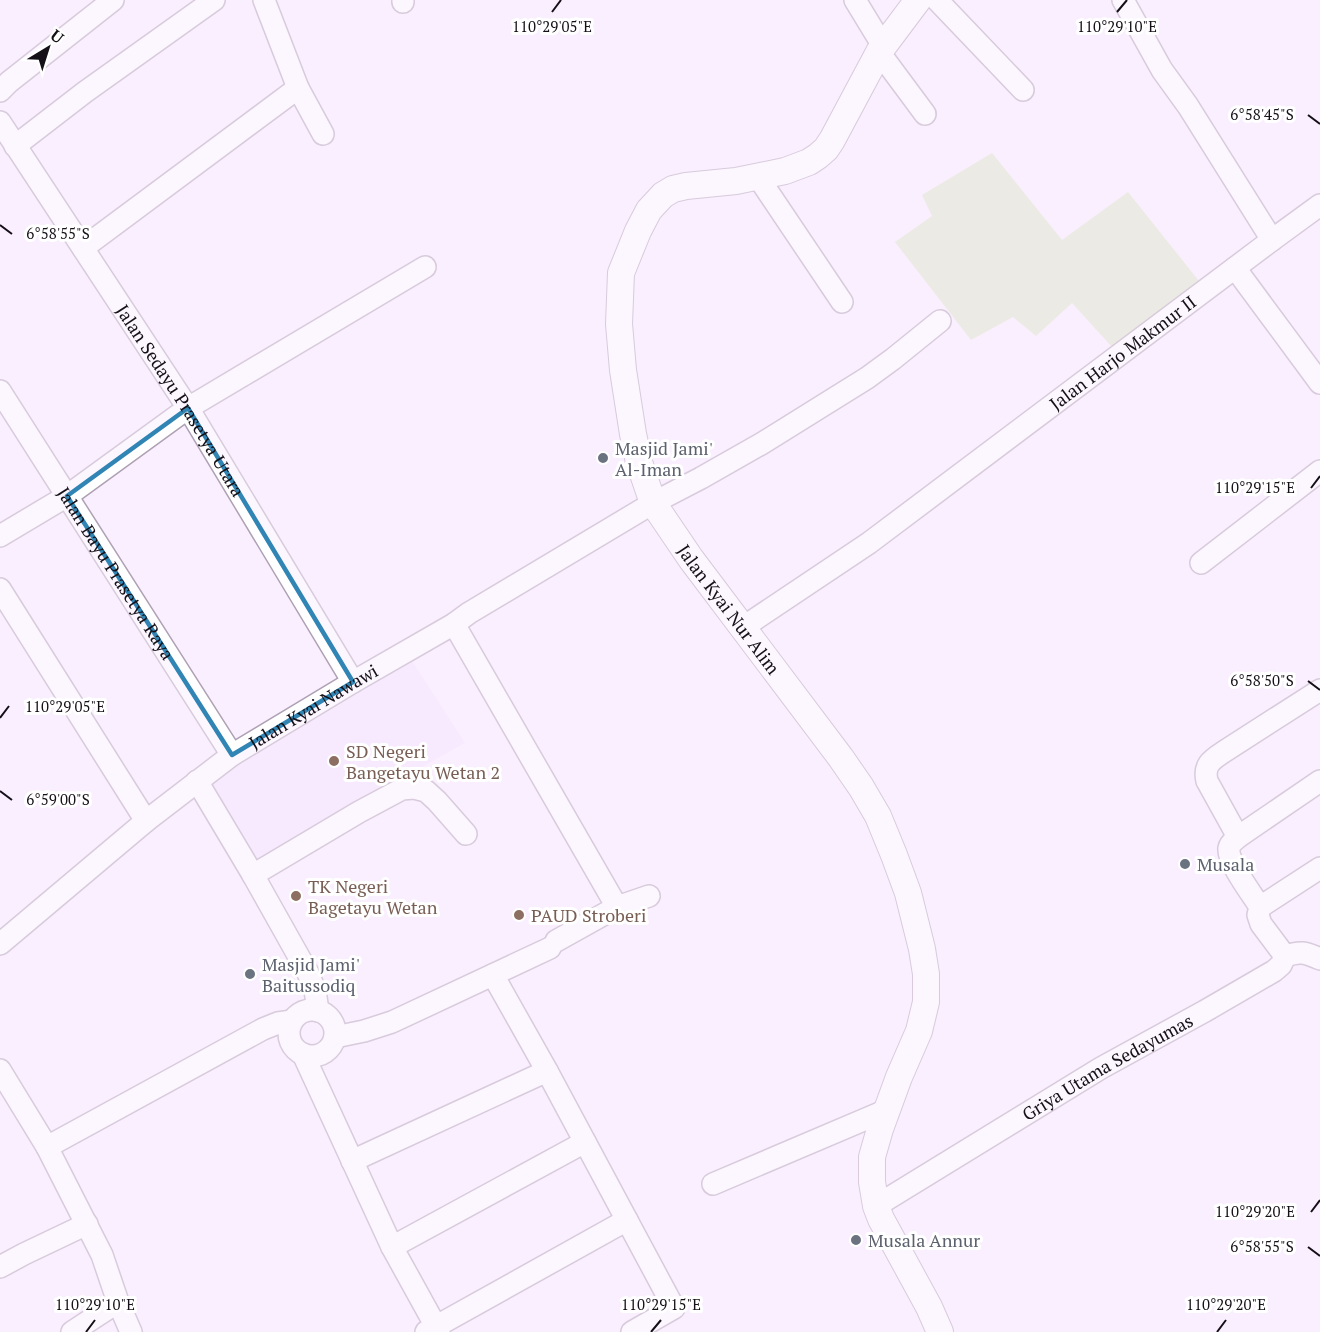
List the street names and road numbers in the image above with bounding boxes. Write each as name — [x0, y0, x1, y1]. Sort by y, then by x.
street label: Jalan Harjo Makmur II — [1044, 290, 1201, 415]
street label: Jalan Sedayu Prasetya Utara — [111, 300, 251, 501]
street label: Jalan Bayu Prasetya Raya — [52, 482, 180, 664]
street label: Jalan Kyai Nur Alim — [672, 540, 786, 679]
street label: Jalan Kyai Nawawi — [244, 658, 382, 754]
street label: Griya Utama Sedayumas — [1017, 1008, 1197, 1126]

